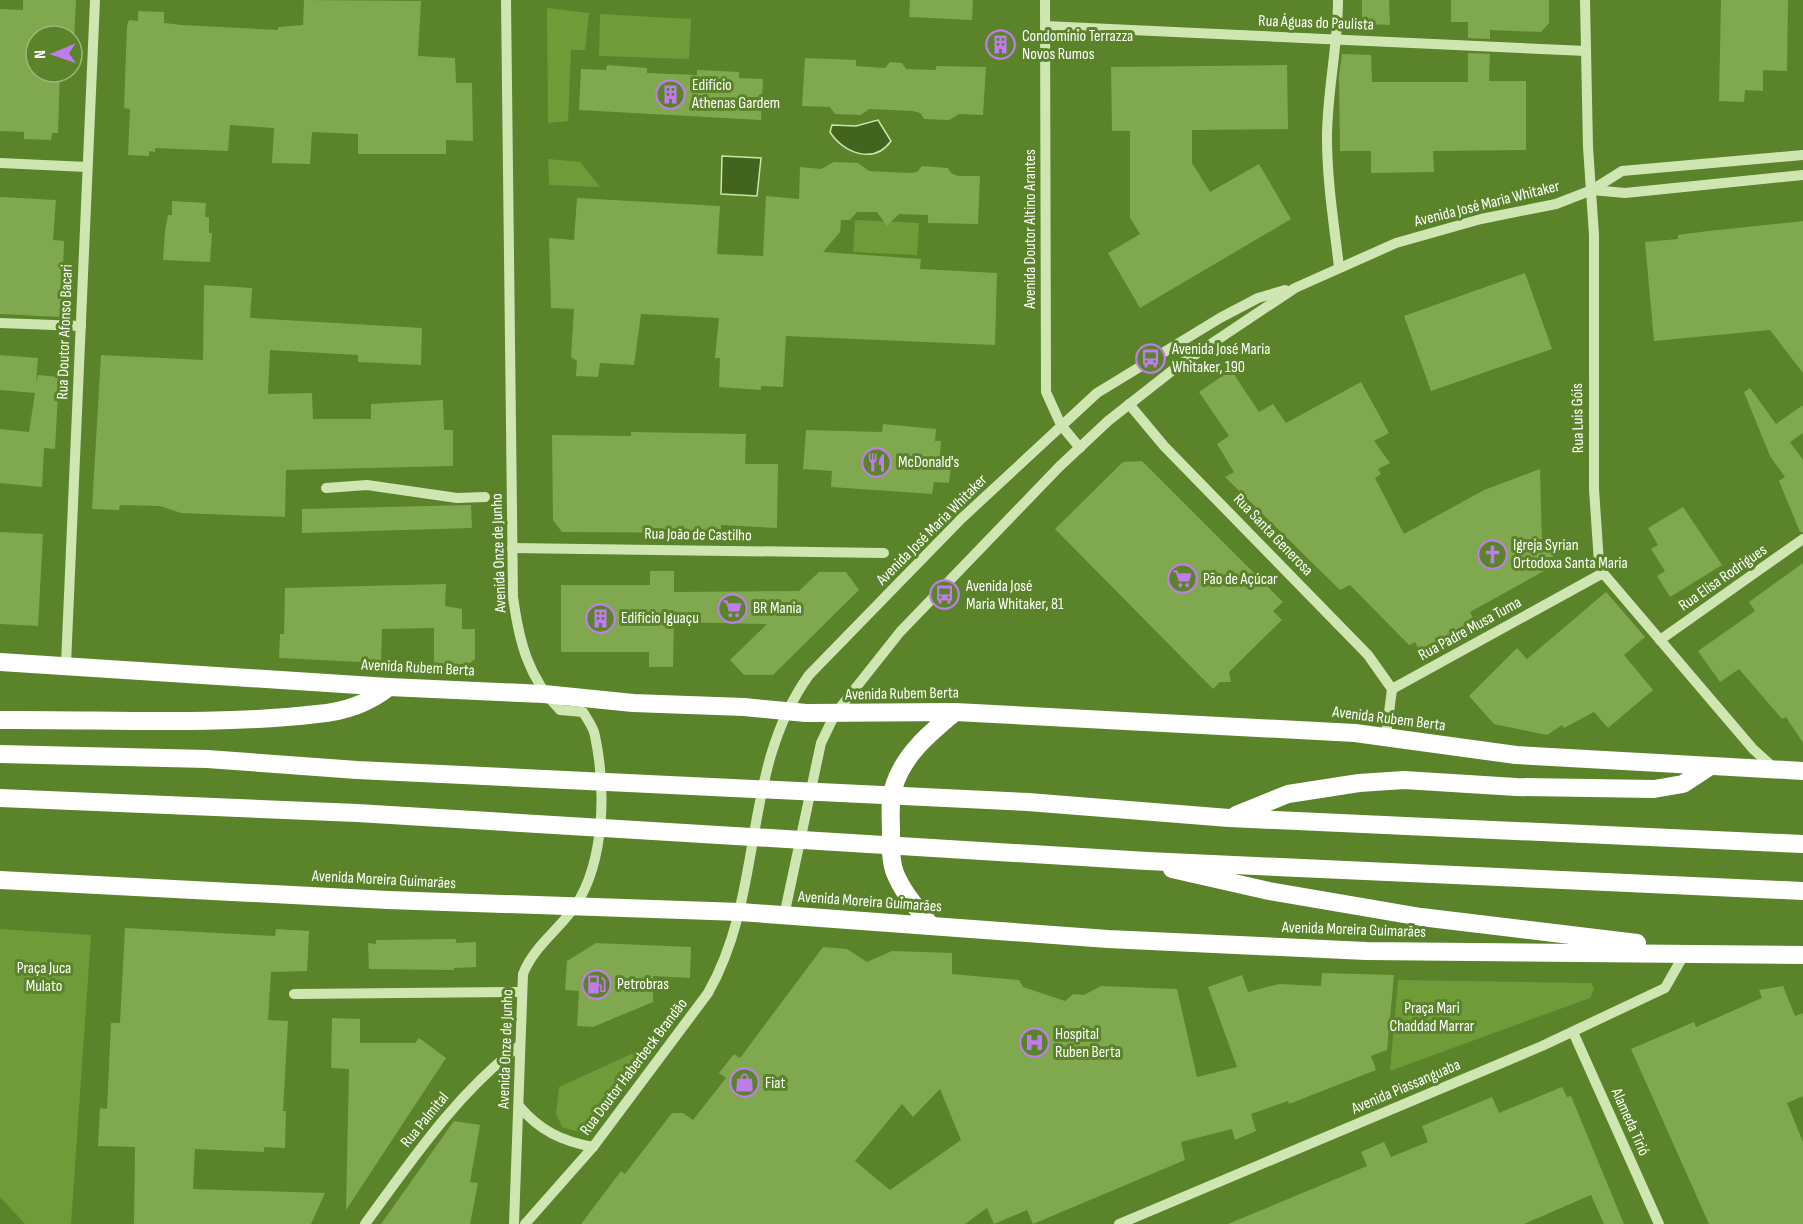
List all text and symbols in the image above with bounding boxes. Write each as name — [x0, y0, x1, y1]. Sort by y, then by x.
street label: Rua Águas do Paulista — [1258, 11, 1374, 35]
north arrow — [24, 24, 84, 84]
place label: Condomínio Terrazza Novos Rumos — [1022, 27, 1133, 64]
building icon: Condomínio Terrazza Novos Rumos — [985, 29, 1017, 61]
text: N — [31, 50, 50, 59]
place label: Edifício Athenas Gardem — [691, 76, 780, 113]
building icon: Edifício Athenas Gardem — [655, 78, 687, 110]
street label: Avenida Doutor Altino Arantes — [1021, 149, 1040, 310]
street label: Avenida José Maria Whitaker — [1411, 177, 1562, 231]
street label: Rua Doutor Afonso Bacari — [53, 264, 77, 400]
place label: Avenida José Maria Whitaker, 190 — [1171, 340, 1270, 377]
bus stop icon: Avenida José Maria Whitaker, 190 — [1135, 342, 1167, 374]
street label: Rua Luis Góis — [1568, 383, 1588, 453]
restaurant icon: McDonald's — [861, 446, 893, 478]
place label: McDonald's — [898, 453, 960, 472]
street label: Avenida José Maria Whitaker — [872, 470, 992, 590]
street label: Rua Santa Generosa — [1229, 490, 1317, 580]
street label: Avenida Onze de Junho — [487, 493, 511, 614]
street label: Rua João de Castilho — [644, 525, 752, 545]
place label: Igreja Syrian Ortodoxa Santa Maria — [1513, 536, 1628, 573]
church icon: Igreja Syrian Ortodoxa Santa Maria — [1476, 538, 1508, 570]
street label: Rua Elisa Rodrigues — [1675, 540, 1771, 615]
supermarket icon: Pão de Açúcar — [1166, 563, 1198, 595]
place label: Pão de Açúcar — [1203, 570, 1278, 589]
place label: Avenida José Maria Whitaker, 81 — [965, 577, 1064, 614]
bus stop icon: Avenida José Maria Whitaker, 81 — [929, 579, 961, 611]
supermarket icon: BR Mania — [716, 592, 748, 624]
street label: Rua Padre Musa Tuma — [1415, 593, 1525, 665]
place label: BR Mania — [753, 599, 802, 618]
building icon: Edifício Iguaçu — [584, 602, 616, 634]
place label: Edifício Iguaçu — [621, 609, 699, 628]
street label: Avenida Rubem Berta — [360, 655, 475, 680]
street label: Avenida Rubem Berta — [844, 684, 959, 705]
street label: Avenida Rubem Berta — [1330, 703, 1447, 735]
street label: Avenida Moreira Guimarães — [311, 867, 457, 893]
street label: Avenida Moreira Guimarães — [796, 887, 943, 917]
street label: Avenida Moreira Guimarães — [1281, 918, 1427, 942]
park label: Praça Juca Mulato — [17, 959, 71, 996]
fuel station icon: Petrobras — [580, 968, 612, 1000]
place label: Petrobras — [617, 975, 669, 994]
street label: Avenida Onze de Junho — [494, 989, 518, 1110]
street label: Rua Doutor Haberbeck Brandão — [576, 995, 692, 1139]
park label: Praça Mari Chaddad Marrar — [1390, 999, 1475, 1036]
place label: Hospital Ruben Berta — [1055, 1025, 1121, 1062]
hospital icon: Hospital Ruben Berta — [1018, 1027, 1050, 1059]
street label: Avenida Piassanguaba — [1348, 1055, 1463, 1119]
shop icon: Fiat — [728, 1067, 760, 1099]
place label: Fiat — [765, 1074, 785, 1093]
street label: Alameda Tirió — [1606, 1084, 1653, 1159]
street label: Rua Palmital — [397, 1088, 453, 1151]

